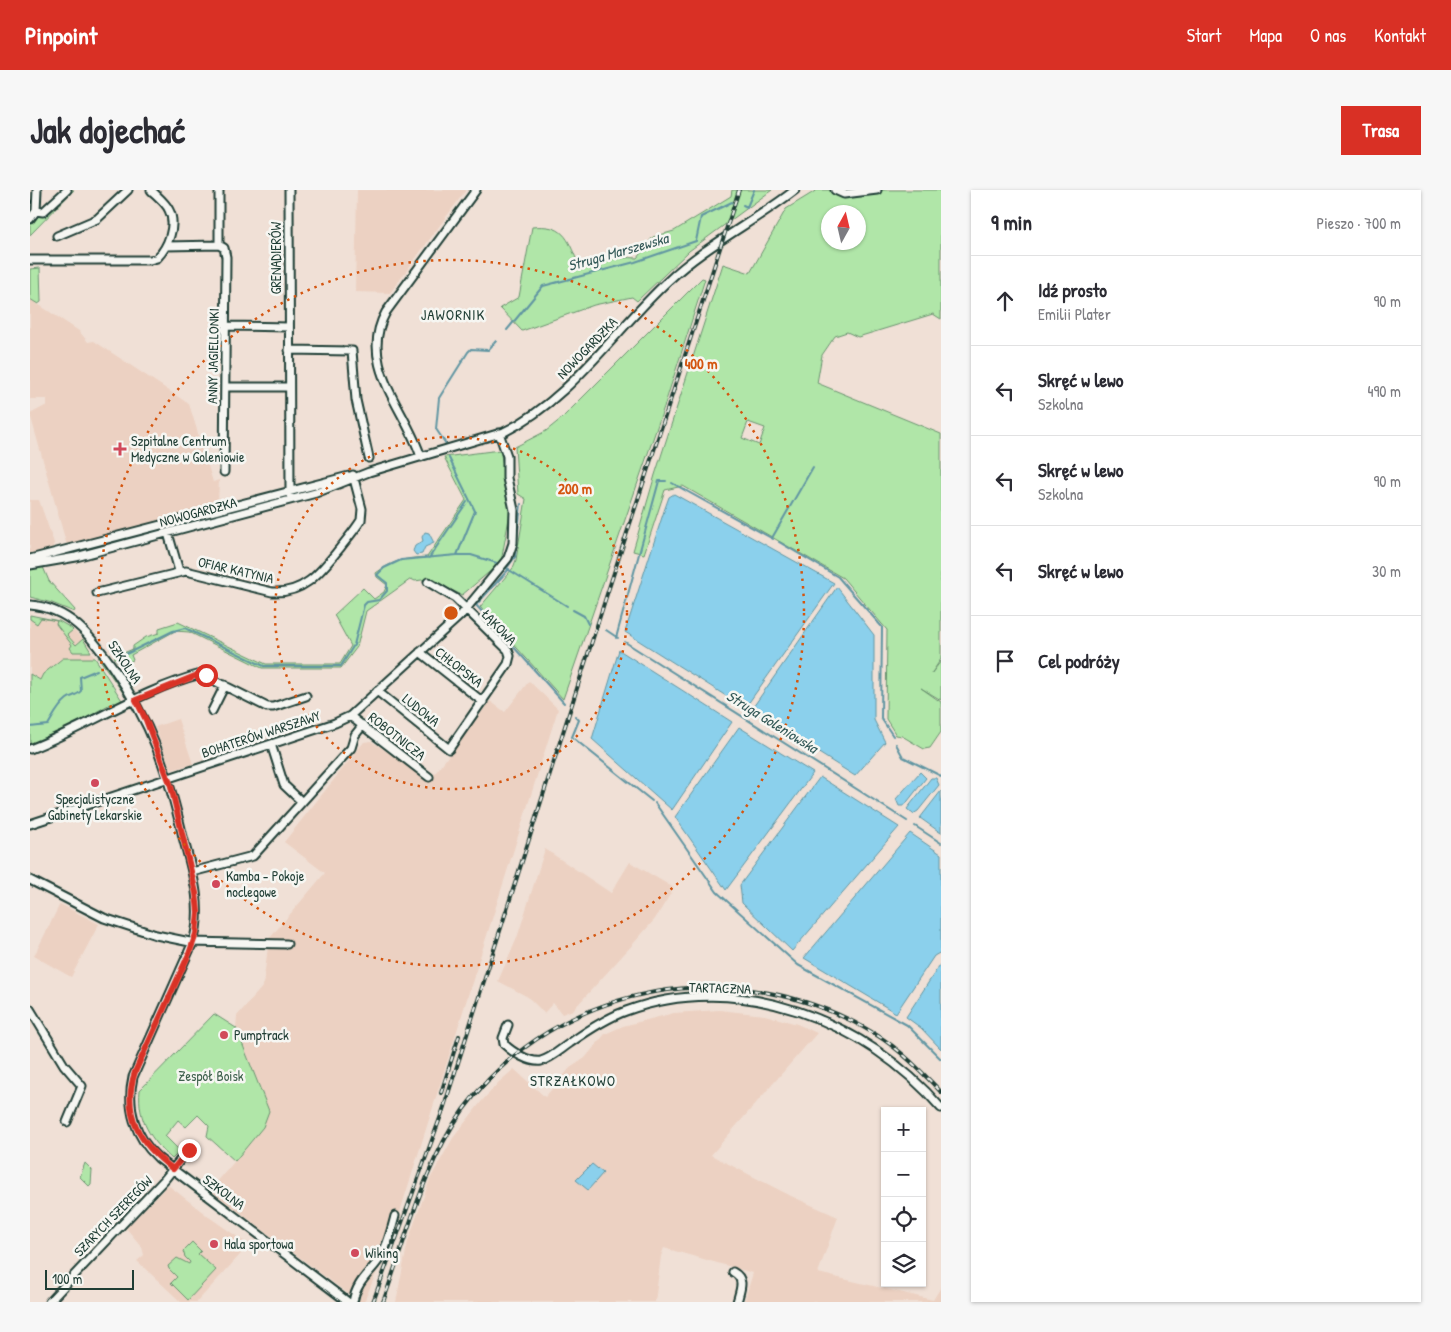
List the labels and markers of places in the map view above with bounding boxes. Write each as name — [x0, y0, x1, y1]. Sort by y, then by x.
place label: Szpitalne Centrum Medyczne w Goleniowie — [131, 431, 245, 467]
marker: Szpitalne Centrum Medyczne w Goleniowie — [113, 442, 127, 456]
centre of rings — [442, 604, 460, 622]
marker: Specjalistyczne Gabinety Lekarskie — [89, 777, 101, 789]
place label: Specjalistyczne Gabinety Lekarskie — [48, 789, 143, 825]
place label: Kamba - Pokoje noclegowe — [226, 866, 305, 902]
marker: Kamba - Pokoje noclegowe — [210, 878, 222, 890]
place label: Pumptrack — [234, 1025, 289, 1045]
marker: Pumptrack — [218, 1029, 230, 1041]
place label: Hala sportowa — [224, 1234, 294, 1254]
marker: Hala sportowa — [208, 1238, 220, 1250]
place label: Wiking — [365, 1243, 398, 1263]
marker: Wiking — [349, 1247, 361, 1259]

